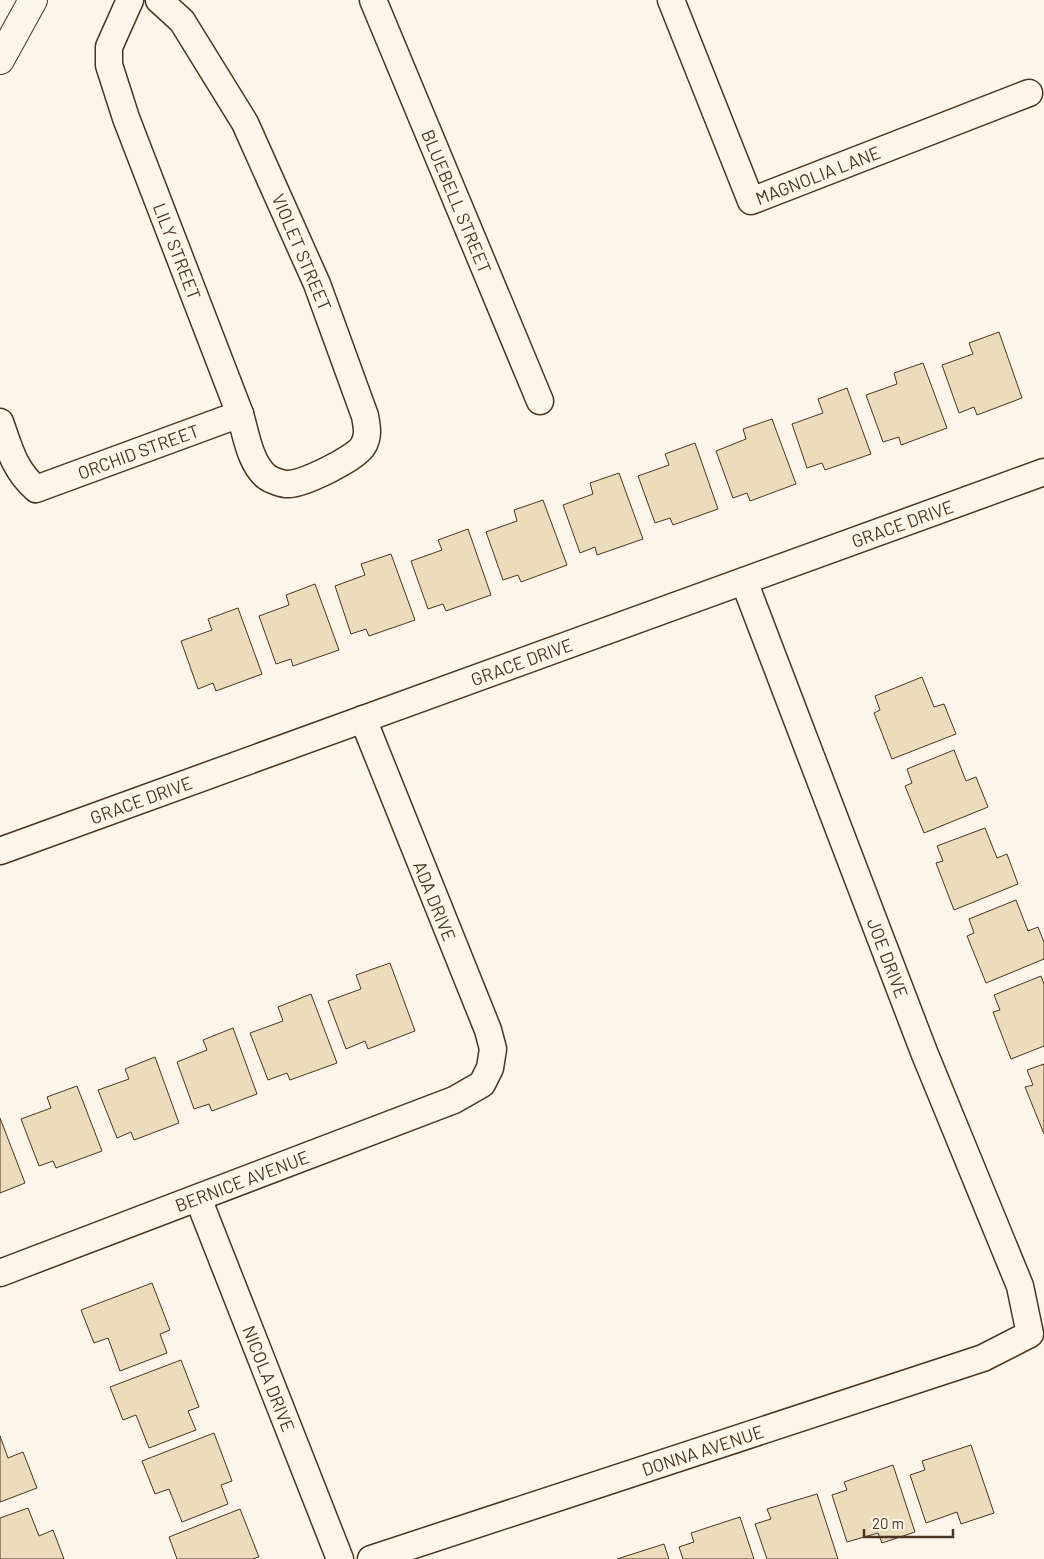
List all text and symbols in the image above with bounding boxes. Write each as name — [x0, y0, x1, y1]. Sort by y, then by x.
street label: BLUEBELL STREET — [417, 126, 497, 276]
street label: MAGNOLIA LANE — [752, 141, 883, 209]
street label: VIOLET STREET — [267, 190, 337, 314]
street label: LILY STREET — [149, 200, 206, 303]
street label: ORCHID STREET — [74, 419, 202, 484]
street label: GRACE DRIVE — [848, 495, 956, 552]
street label: GRACE DRIVE — [468, 633, 576, 690]
street label: GRACE DRIVE — [87, 771, 195, 828]
street label: ADA DRIVE — [409, 858, 461, 944]
street label: JOE DRIVE — [863, 915, 913, 1001]
street label: BERNICE AVENUE — [172, 1145, 312, 1216]
street label: NICOLA DRIVE — [238, 1322, 300, 1435]
street label: DONNA AVENUE — [639, 1420, 766, 1480]
scale bar — [864, 1506, 953, 1538]
text: 20 m — [872, 1514, 904, 1532]

